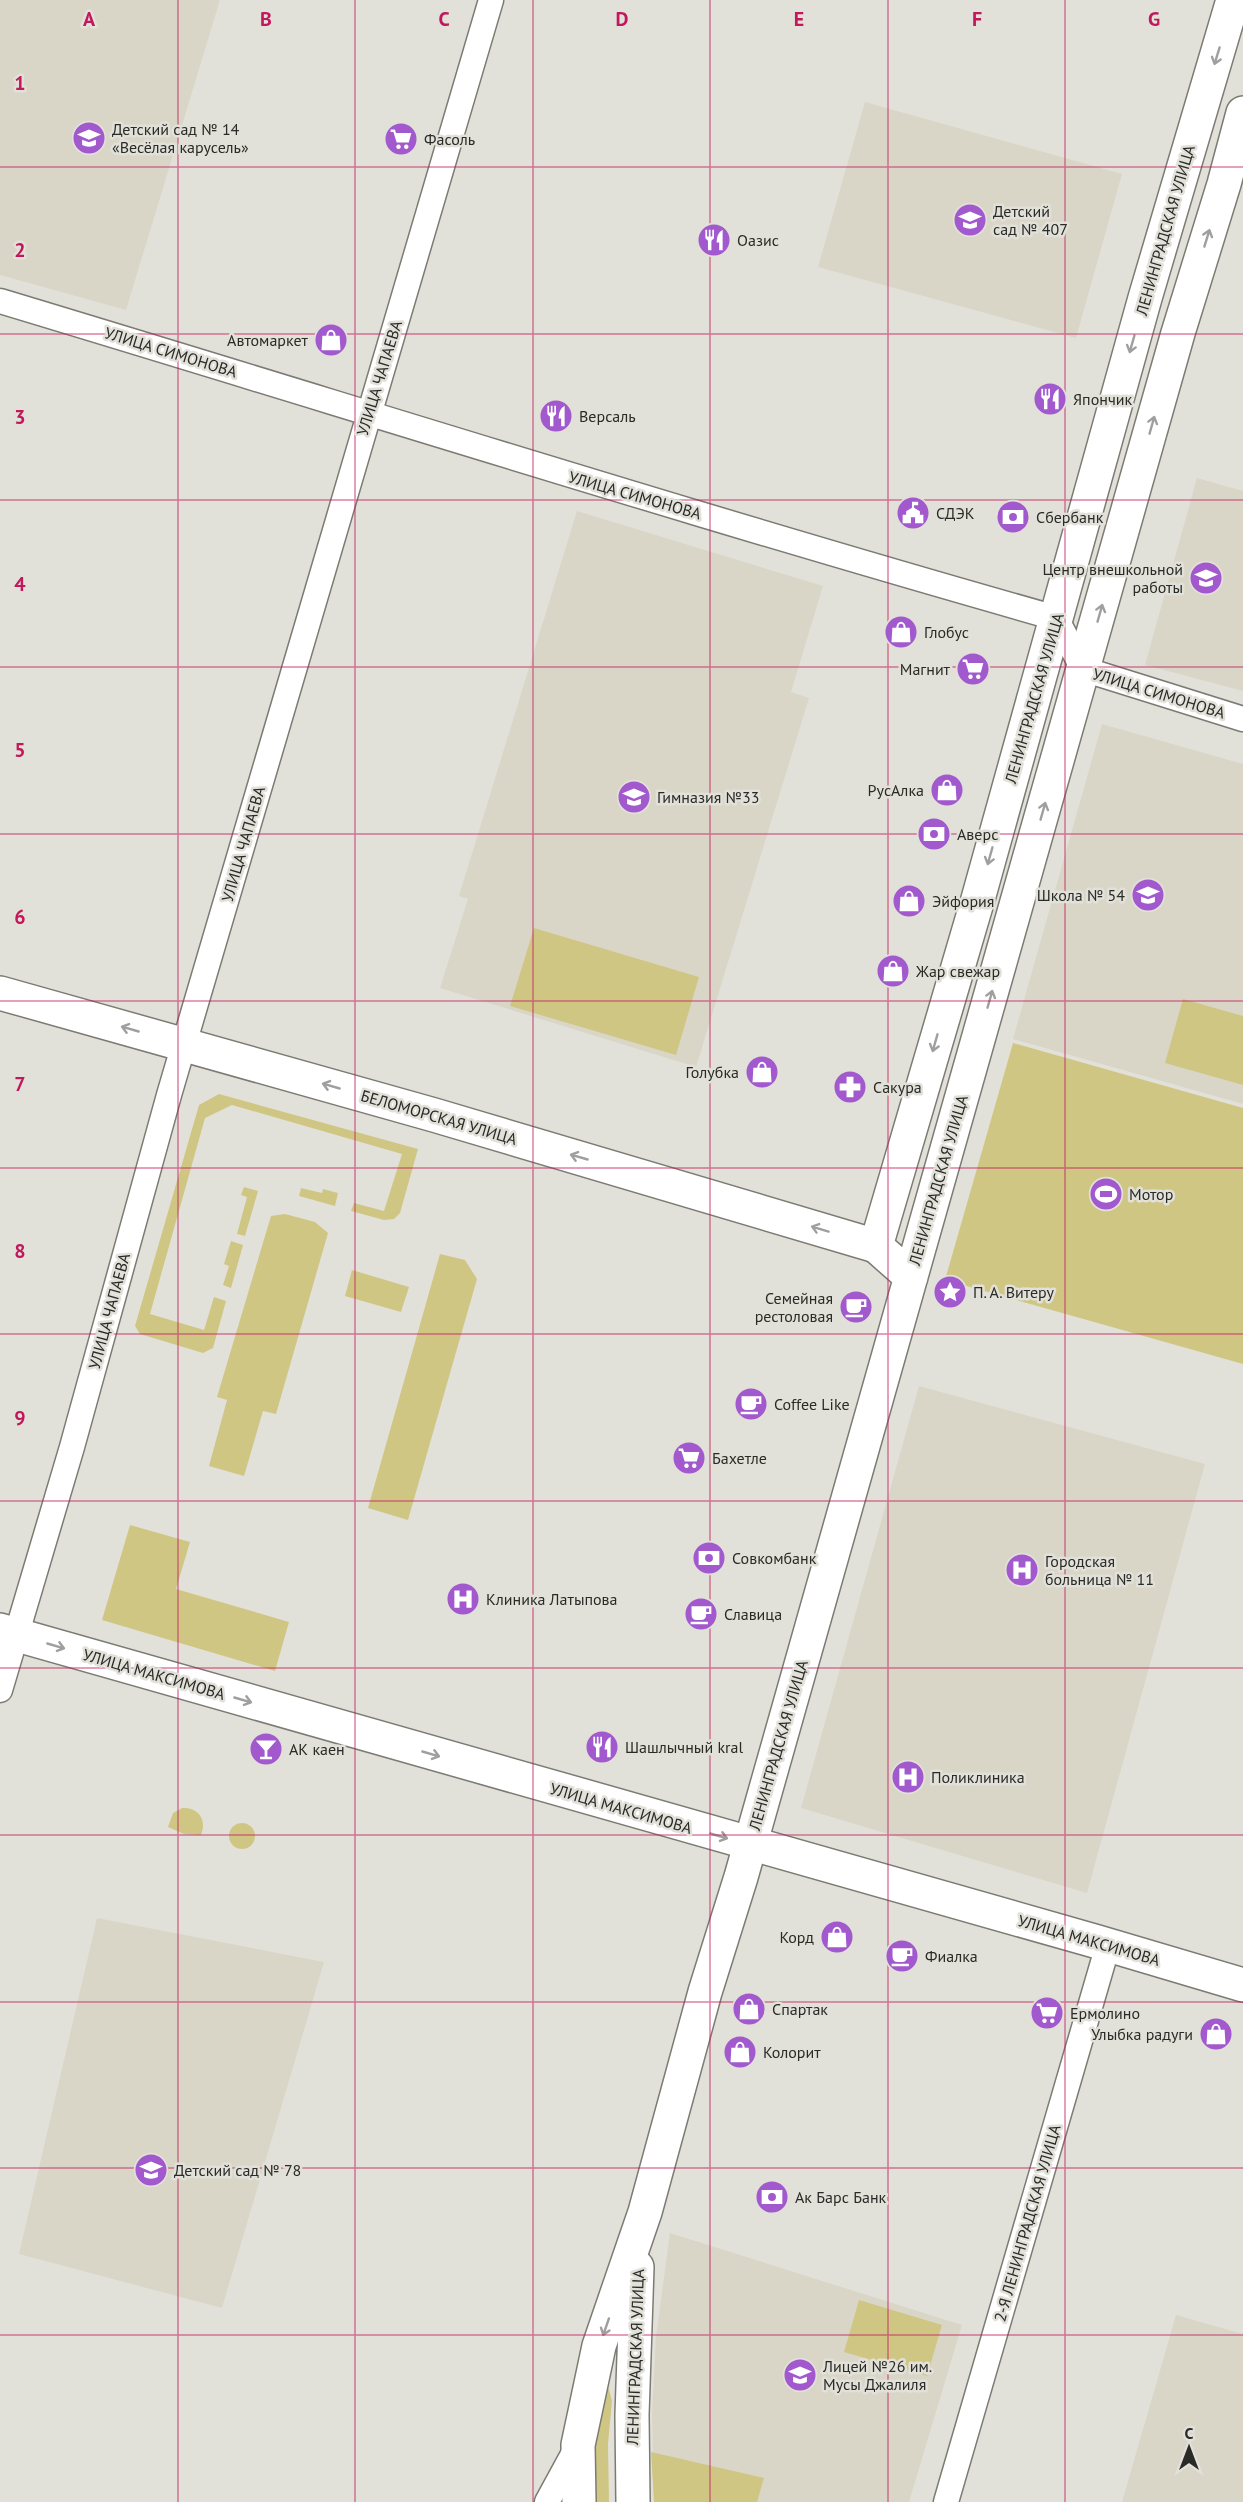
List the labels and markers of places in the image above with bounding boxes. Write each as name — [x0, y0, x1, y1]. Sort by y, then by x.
place label: Детский сад № 14 «Весёлая карусель» — [112, 119, 249, 157]
school or university icon: Детский сад № 14 «Весёлая карусель» — [71, 120, 107, 156]
supermarket icon: Фасоль — [383, 121, 419, 157]
place label: Фасоль — [424, 129, 475, 149]
place label: Детский сад № 407 — [993, 201, 1068, 239]
school or university icon: Детский сад № 407 — [952, 202, 988, 238]
restaurant icon: Оазис — [696, 222, 732, 258]
place label: Оазис — [737, 230, 779, 250]
shop icon: Автомаркет — [313, 322, 349, 358]
place label: Автомаркет — [227, 330, 309, 350]
restaurant icon: Япончик — [1032, 381, 1068, 417]
place label: Япончик — [1073, 389, 1132, 409]
restaurant icon: Версаль — [538, 398, 574, 434]
place label: Версаль — [579, 406, 636, 426]
public building icon: СДЭК — [895, 495, 931, 531]
bank icon: Сбербанк — [995, 499, 1031, 535]
place label: СДЭК — [936, 503, 975, 523]
place label: Сбербанк — [1036, 507, 1104, 527]
place label: Центр внешкольной работы — [1042, 559, 1183, 597]
school or university icon: Центр внешкольной работы — [1188, 560, 1224, 596]
shop icon: Глобус — [883, 614, 919, 650]
place label: Глобус — [924, 622, 969, 642]
supermarket icon: Магнит — [955, 651, 991, 687]
place label: Магнит — [900, 659, 951, 679]
shop icon: РусАлка — [929, 772, 965, 808]
school or university icon: Гимназия №33 — [616, 779, 652, 815]
place label: РусАлка — [868, 780, 924, 800]
place label: Гимназия №33 — [657, 787, 759, 807]
bank icon: Аверс — [916, 816, 952, 852]
place label: Аверс — [957, 824, 998, 844]
school or university icon: Школа № 54 — [1130, 877, 1166, 913]
shop icon: Эйфория — [891, 883, 927, 919]
place label: Школа № 54 — [1037, 885, 1125, 905]
place label: Эйфория — [932, 891, 994, 911]
shop icon: Жар свежар — [875, 953, 911, 989]
place label: Жар свежар — [915, 961, 1000, 981]
shop icon: Голубка — [744, 1054, 780, 1090]
place label: Голубка — [686, 1062, 739, 1082]
pharmacy icon: Сакура — [832, 1069, 868, 1105]
place label: Сакура — [873, 1077, 922, 1097]
sports icon: Мотор — [1088, 1176, 1124, 1212]
place label: Мотор — [1129, 1184, 1173, 1204]
place icon: П. А. Витеру — [932, 1274, 968, 1310]
place label: П. А. Витеру — [973, 1282, 1055, 1302]
place label: Семейная рестоловая — [755, 1288, 833, 1326]
cafe icon: Семейная рестоловая — [838, 1289, 874, 1325]
cafe icon: Coffee Like — [733, 1386, 769, 1422]
place label: Coffee Like — [774, 1394, 850, 1414]
supermarket icon: Бахетле — [671, 1440, 707, 1476]
place label: Бахетле — [712, 1448, 767, 1468]
bank icon: Совкомбанк — [691, 1540, 727, 1576]
place label: Совкомбанк — [732, 1548, 817, 1568]
place label: Городская больница № 11 — [1045, 1551, 1154, 1589]
hospital icon: Городская больница № 11 — [1004, 1552, 1040, 1588]
hospital icon: Клиника Латыпова — [445, 1581, 481, 1617]
place label: Клиника Латыпова — [486, 1589, 618, 1609]
cafe icon: Славица — [683, 1596, 719, 1632]
place label: Славица — [724, 1604, 782, 1624]
restaurant icon: Шашлычный kral — [584, 1729, 620, 1765]
bar icon: АК каен — [248, 1731, 284, 1767]
place label: Шашлычный kral — [625, 1737, 743, 1757]
place label: АК каен — [289, 1739, 345, 1759]
hospital icon: Поликлиника — [890, 1759, 926, 1795]
place label: Поликлиника — [931, 1767, 1025, 1787]
shop icon: Корд — [819, 1919, 855, 1955]
place label: Корд — [779, 1927, 814, 1947]
cafe icon: Фиалка — [884, 1938, 920, 1974]
place label: Фиалка — [925, 1946, 978, 1966]
shop icon: Спартак — [731, 1991, 767, 2027]
supermarket icon: Ермолино — [1029, 1995, 1065, 2031]
place label: Спартак — [772, 1999, 828, 2019]
place label: Ермолино — [1070, 2003, 1140, 2023]
shop icon: Улыбка радуги — [1198, 2016, 1234, 2052]
place label: Улыбка радуги — [1091, 2024, 1193, 2044]
shop icon: Колорит — [722, 2034, 758, 2070]
place label: Колорит — [763, 2042, 821, 2062]
school or university icon: Детский сад № 78 — [133, 2152, 169, 2188]
place label: Детский сад № 78 — [174, 2160, 301, 2180]
bank icon: Ак Барс Банк — [754, 2179, 790, 2215]
place label: Ак Барс Банк — [795, 2187, 887, 2207]
place label: Лицей №26 им. Мусы Джалиля — [822, 2356, 932, 2394]
school or university icon: Лицей №26 им. Мусы Джалиля — [782, 2357, 818, 2393]

